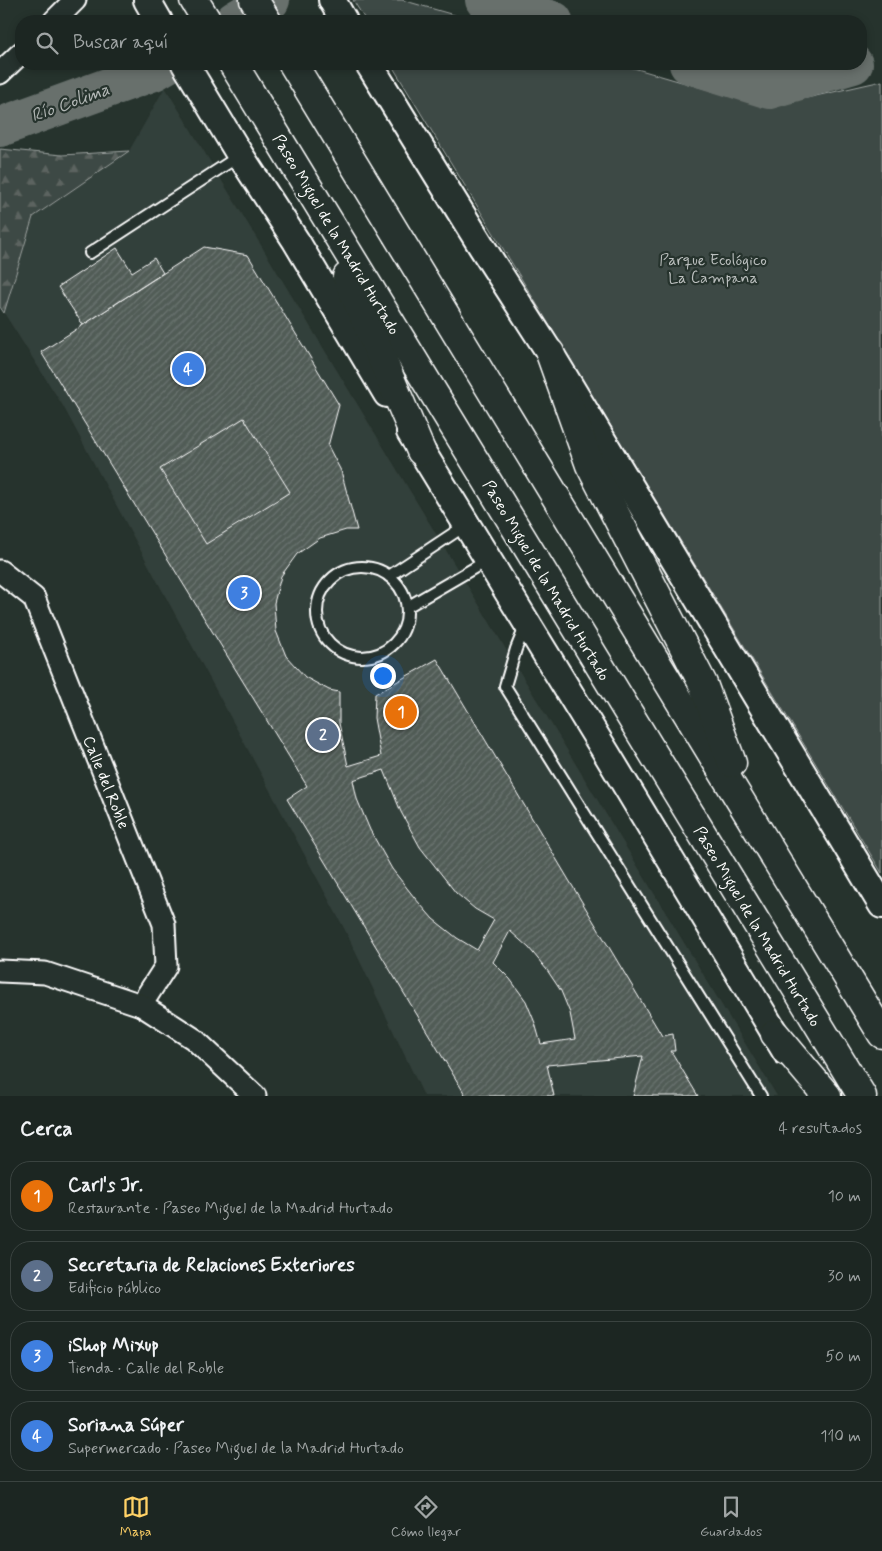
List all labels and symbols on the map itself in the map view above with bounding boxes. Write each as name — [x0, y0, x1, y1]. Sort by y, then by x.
water label: Río Colima — [28, 78, 113, 128]
street label: Paseo Miguel de la Madrid Hurtado — [267, 131, 404, 340]
park label: Parque Ecológico La Campana — [659, 250, 767, 289]
pin: 4 — [172, 350, 204, 388]
street label: Paseo Miguel de la Madrid Hurtado — [477, 477, 614, 686]
pin: 3 — [228, 574, 260, 612]
your location — [370, 663, 396, 689]
pin: 1 — [385, 693, 417, 731]
pin: 2 — [307, 716, 339, 754]
street label: Calle del Roble — [77, 733, 134, 832]
street label: Paseo Miguel de la Madrid Hurtado — [688, 823, 825, 1032]

